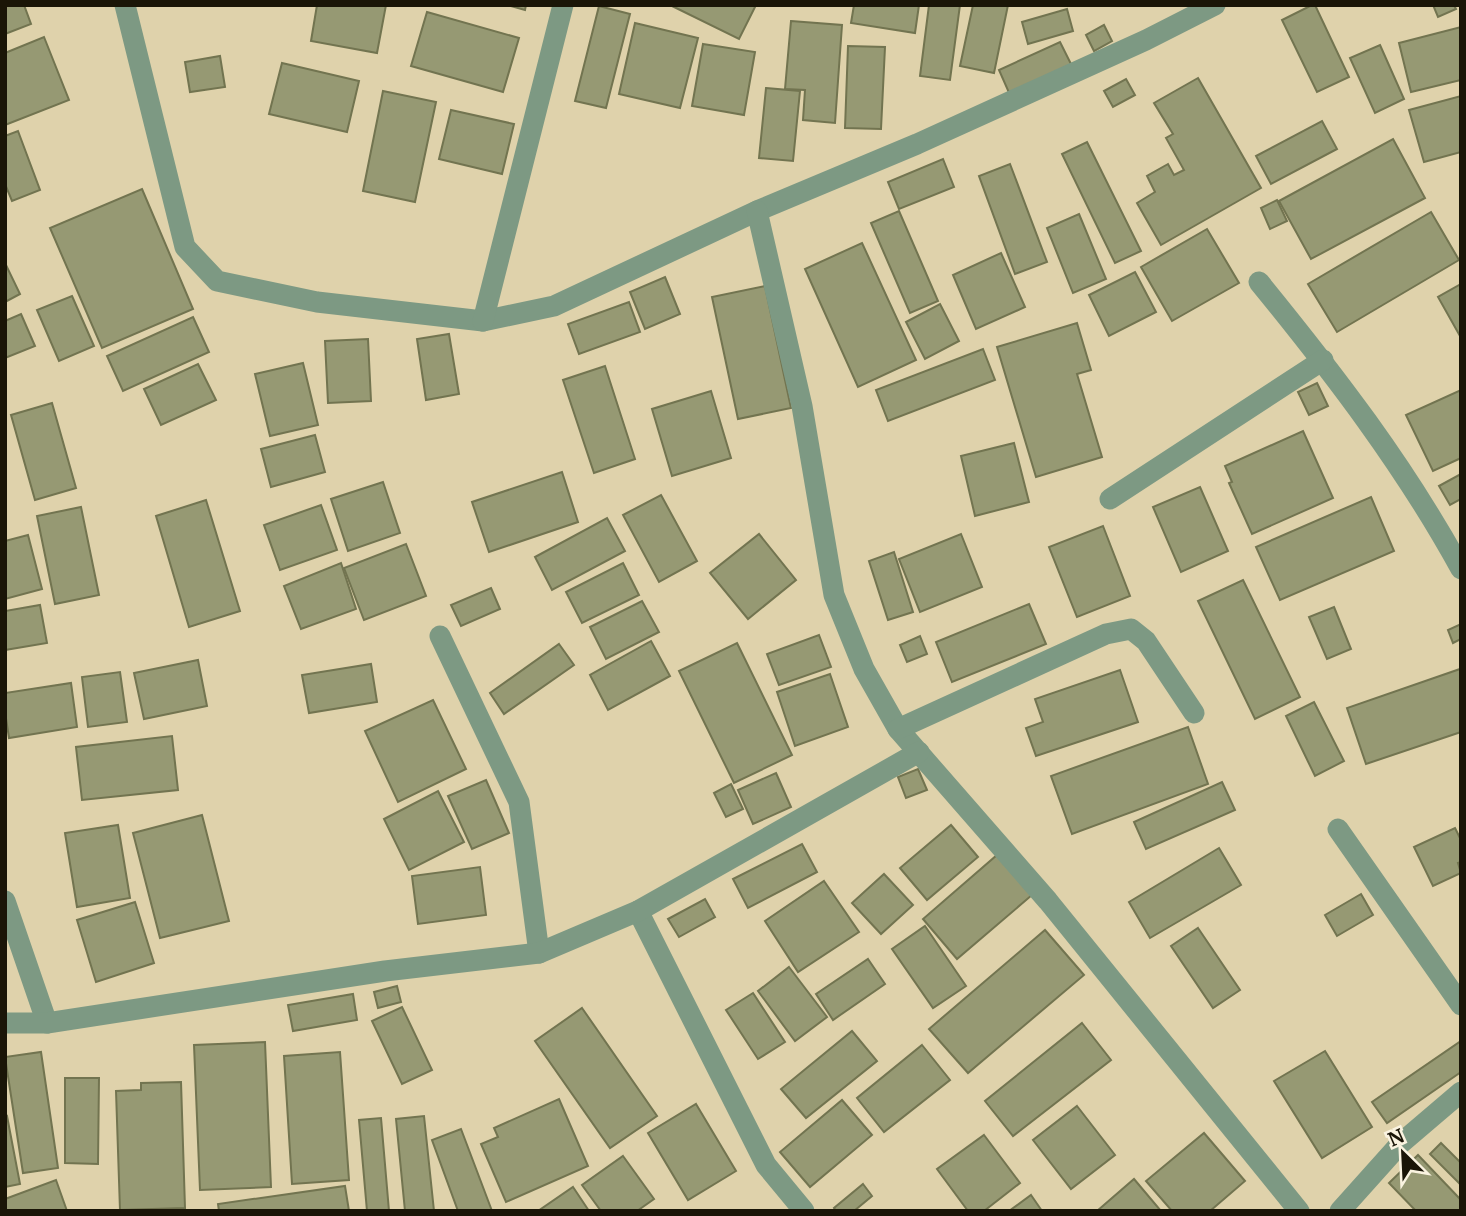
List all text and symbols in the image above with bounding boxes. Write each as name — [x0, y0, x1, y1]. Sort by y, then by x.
north arrow — [1368, 1118, 1438, 1188]
text: N — [1384, 1123, 1408, 1151]

